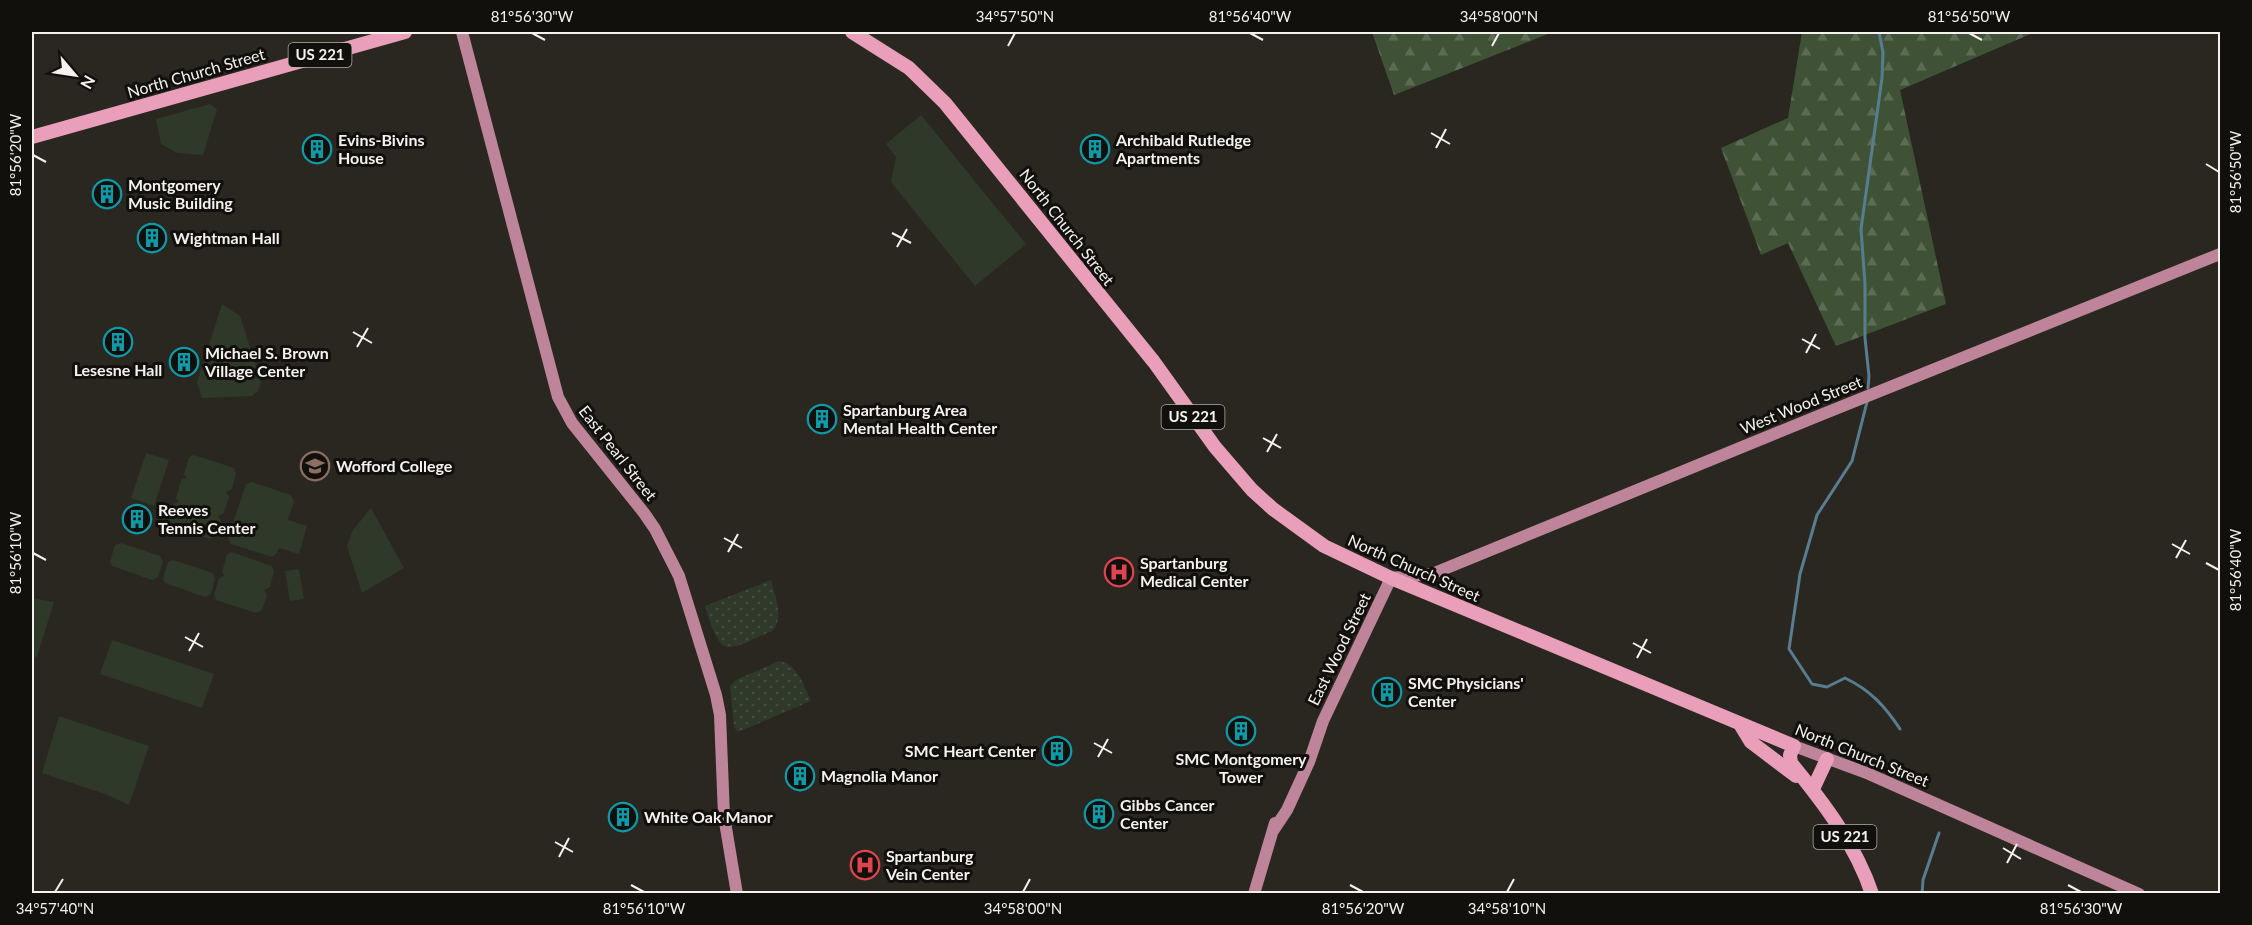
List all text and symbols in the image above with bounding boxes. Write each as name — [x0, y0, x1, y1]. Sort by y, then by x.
text: 81°56'30"W — [491, 7, 574, 25]
text: 34°57'50"N — [976, 7, 1054, 25]
text: 81°56'40"W — [1209, 7, 1292, 25]
text: 34°58'00"N — [1460, 7, 1538, 25]
text: 81°56'50"W — [1928, 7, 2011, 25]
road number: US 221 — [288, 43, 352, 67]
street label: North Church Street — [125, 44, 267, 101]
north arrow — [45, 45, 105, 105]
text: N — [77, 73, 100, 93]
text: 81°56'20"W — [6, 113, 24, 196]
place label: Evins-Bivins House — [338, 130, 424, 167]
place label: Archibald Rutledge Apartments — [1115, 130, 1252, 167]
text: 81°56'50"W — [2226, 130, 2244, 213]
building icon: Evins-Bivins House — [301, 133, 333, 165]
building icon: Archibald Rutledge Apartments — [1079, 133, 1111, 165]
street label: North Church Street — [1016, 165, 1119, 289]
place label: Montgomery Music Building — [128, 175, 233, 212]
building icon: Montgomery Music Building — [91, 178, 123, 210]
building icon: Wightman Hall — [136, 222, 168, 254]
place label: Wightman Hall — [173, 228, 280, 247]
building icon: Lesesne Hall — [102, 326, 134, 358]
place label: Michael S. Brown Village Center — [204, 343, 329, 380]
building icon: Michael S. Brown Village Center — [168, 346, 200, 378]
place label: Lesesne Hall — [74, 360, 162, 379]
street label: West Wood Street — [1737, 371, 1865, 438]
place label: Spartanburg Area Mental Health Center — [843, 400, 997, 437]
street label: East Pearl Street — [575, 401, 662, 504]
building icon: Spartanburg Area Mental Health Center — [806, 403, 838, 435]
road number: US 221 — [1162, 405, 1224, 429]
school or university icon: Wofford College — [299, 450, 331, 482]
place label: Wofford College — [336, 456, 453, 475]
place label: Reeves Tennis Center — [158, 500, 256, 537]
building icon: Reeves Tennis Center — [121, 503, 153, 535]
text: 81°56'10"W — [6, 511, 24, 594]
text: 81°56'40"W — [2226, 528, 2244, 611]
street label: North Church Street — [1345, 530, 1483, 605]
place label: Spartanburg Medical Center — [1140, 553, 1249, 590]
hospital icon: Spartanburg Medical Center — [1103, 556, 1135, 588]
street label: East Wood Street — [1303, 589, 1374, 708]
place label: SMC Physicians' Center — [1408, 673, 1524, 710]
building icon: SMC Physicians' Center — [1371, 676, 1403, 708]
building icon: SMC Montgomery Tower — [1225, 715, 1257, 747]
street label: North Church Street — [1793, 719, 1932, 790]
building icon: SMC Heart Center — [1041, 735, 1073, 767]
place label: SMC Heart Center — [905, 741, 1036, 760]
place label: SMC Montgomery Tower — [1175, 749, 1307, 786]
building icon: Magnolia Manor — [784, 760, 816, 792]
place label: Magnolia Manor — [821, 766, 938, 785]
place label: Gibbs Cancer Center — [1120, 795, 1215, 832]
building icon: Gibbs Cancer Center — [1083, 798, 1115, 830]
building icon: White Oak Manor — [607, 801, 639, 833]
place label: White Oak Manor — [644, 807, 773, 826]
road number: US 221 — [1814, 825, 1876, 849]
place label: Spartanburg Vein Center — [885, 846, 974, 883]
hospital icon: Spartanburg Vein Center — [849, 849, 881, 881]
text: 34°57'40"N — [16, 899, 94, 917]
text: 81°56'10"W — [603, 899, 686, 917]
text: 34°58'00"N — [984, 899, 1062, 917]
text: 81°56'20"W — [1322, 899, 1405, 917]
text: 34°58'10"N — [1468, 899, 1546, 917]
text: 81°56'30"W — [2040, 899, 2123, 917]

